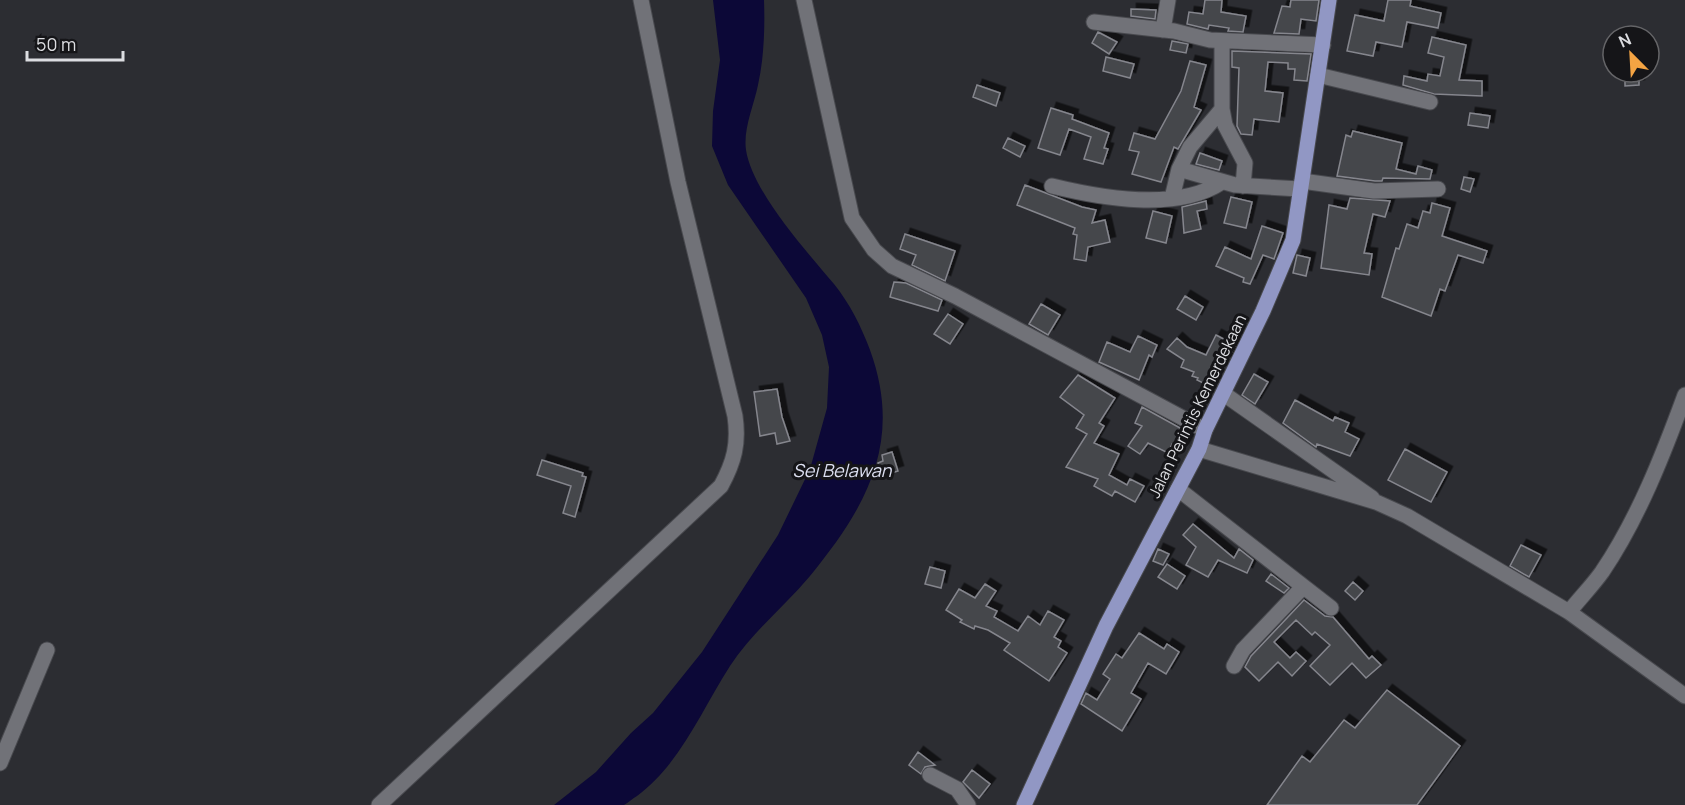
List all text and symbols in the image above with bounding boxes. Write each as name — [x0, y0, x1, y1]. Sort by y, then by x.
scale bar — [27, 24, 123, 62]
north arrow — [1601, 24, 1661, 84]
text: N — [1615, 28, 1635, 53]
text: 50 m — [36, 32, 76, 56]
street label: Jalan Perintis Kemerdekaan — [1143, 310, 1251, 502]
water label: Sei Belawan — [793, 458, 893, 482]

